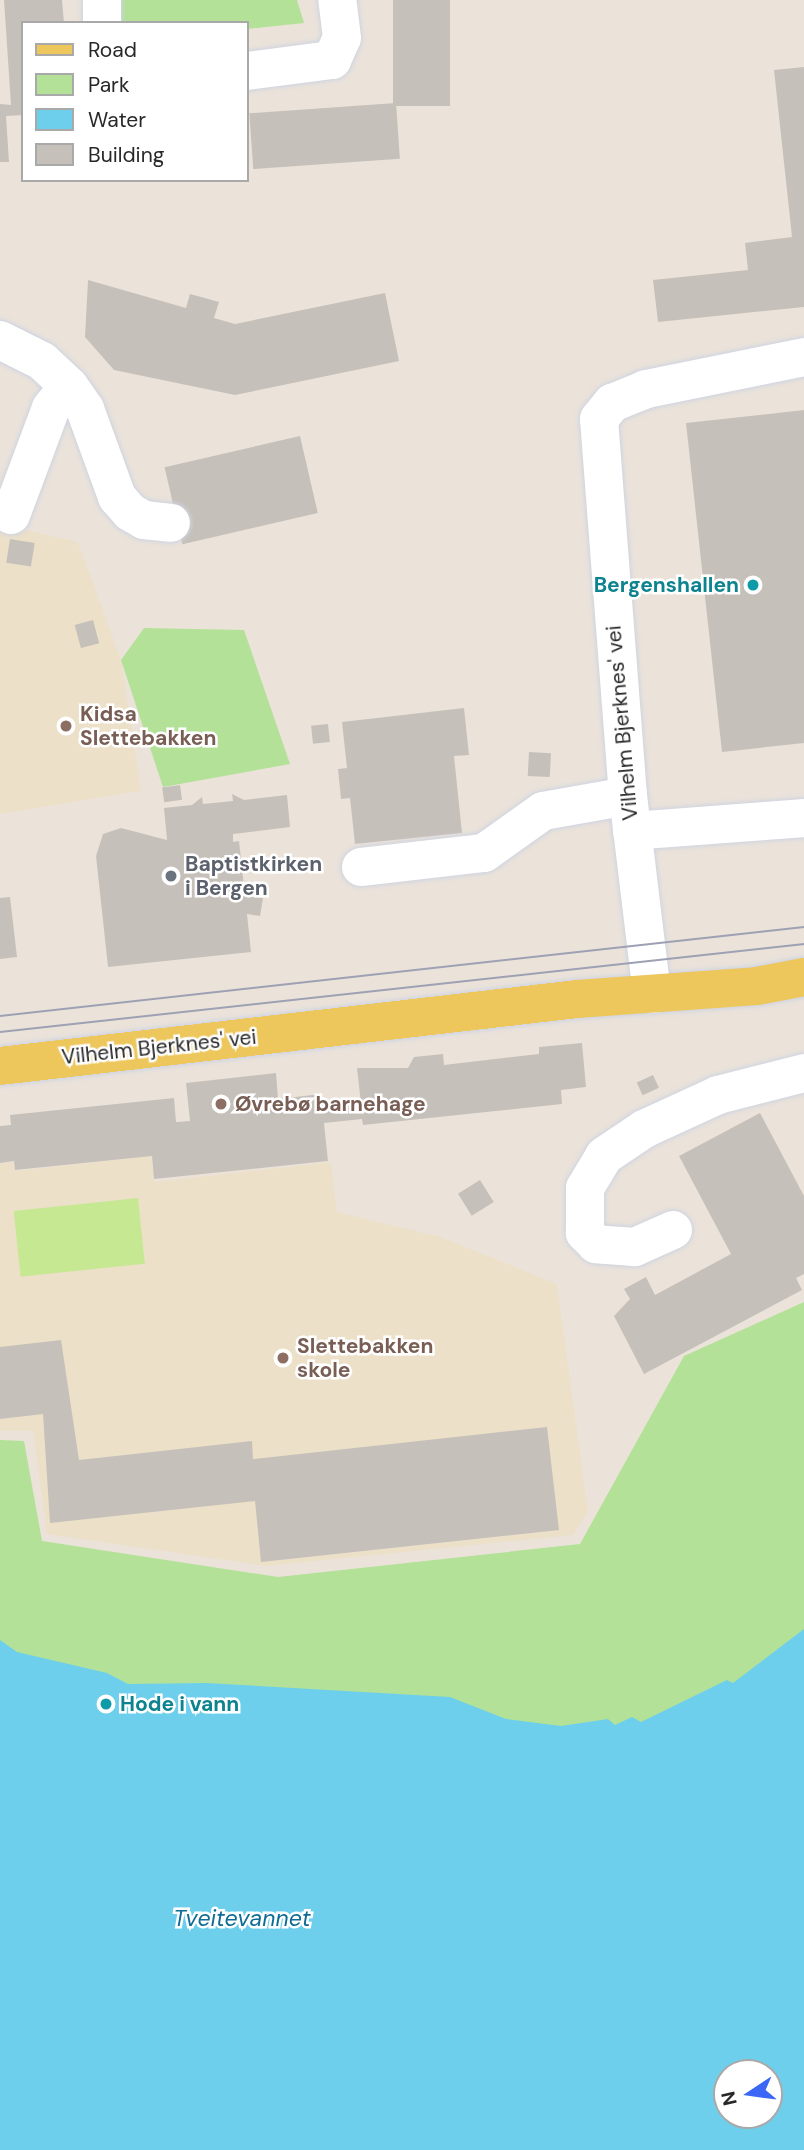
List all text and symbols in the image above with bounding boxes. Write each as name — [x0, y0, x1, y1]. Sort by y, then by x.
legend — [21, 21, 248, 182]
text: Road — [88, 36, 137, 64]
text: Park — [88, 71, 129, 99]
text: Water — [88, 106, 146, 134]
text: Building — [88, 141, 164, 169]
place label: Bergenshallen — [594, 572, 739, 598]
marker: Bergenshallen — [745, 577, 761, 593]
street label: Vilhelm Bjerknes' vei — [601, 624, 643, 822]
place label: Kidsa Slettebakken — [80, 701, 216, 751]
marker: Kidsa Slettebakken — [58, 718, 74, 734]
place label: Baptistkirken i Bergen — [185, 851, 322, 901]
marker: Baptistkirken i Bergen — [163, 868, 179, 884]
street label: Vilhelm Bjerknes' vei — [60, 1024, 258, 1070]
place label: Øvrebø barnehage — [235, 1091, 426, 1117]
marker: Øvrebø barnehage — [213, 1096, 229, 1112]
place label: Slettebakken skole — [297, 1333, 433, 1383]
marker: Slettebakken skole — [275, 1350, 291, 1366]
place label: Hode i vann — [120, 1691, 239, 1717]
marker: Hode i vann — [98, 1696, 114, 1712]
water label: Tveitevannet — [173, 1904, 311, 1932]
north arrow — [713, 2059, 783, 2129]
text: N — [715, 2089, 743, 2108]

